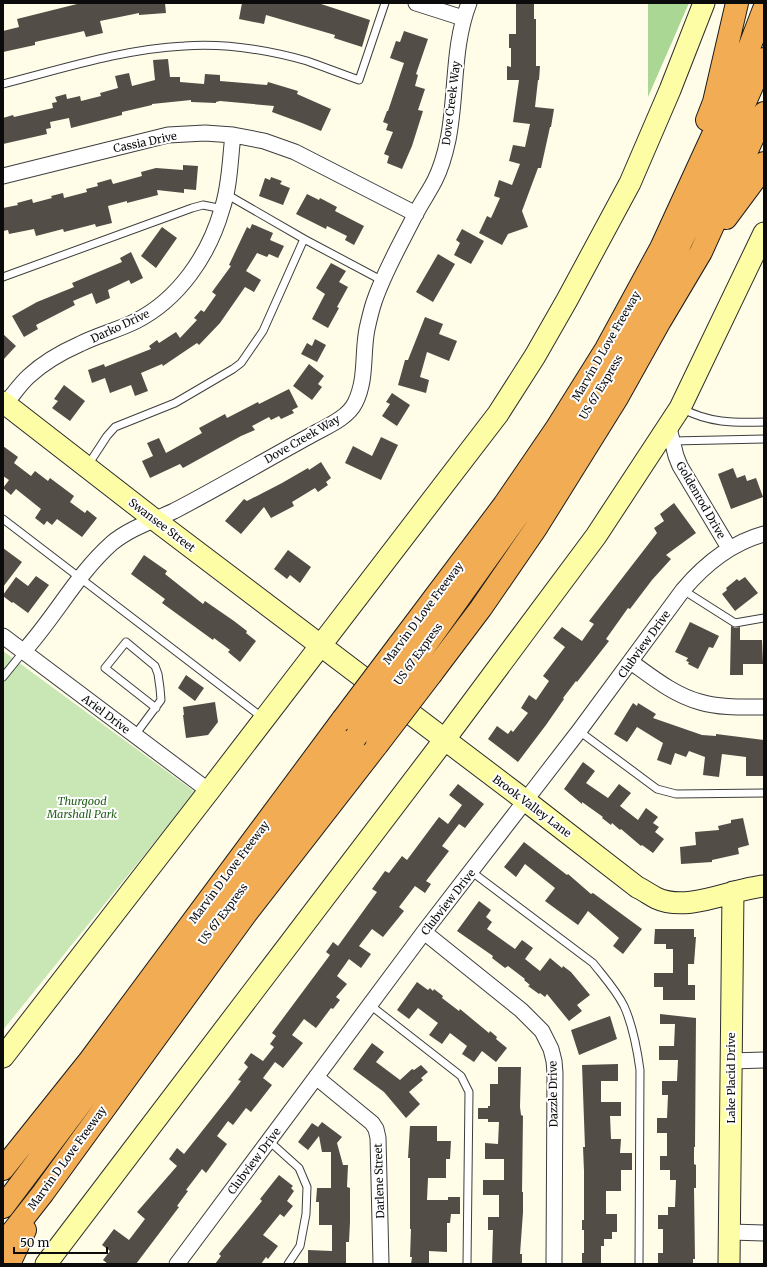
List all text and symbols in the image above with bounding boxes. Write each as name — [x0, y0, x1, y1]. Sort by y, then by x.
street label: Dove Creek Way — [439, 59, 463, 146]
street label: Cassia Drive — [112, 128, 178, 156]
street label: Marvin D Love Freeway — [569, 288, 644, 403]
street label: Darko Drive — [88, 306, 152, 346]
street label: US 67 Express — [576, 352, 626, 422]
street label: Dove Creek Way — [262, 411, 343, 466]
street label: Goldenrod Drive — [673, 459, 729, 541]
street label: Swansee Street — [126, 495, 199, 555]
street label: Marvin D Love Freeway — [380, 559, 466, 667]
street label: Clubview Drive — [615, 607, 673, 680]
street label: US 67 Express — [391, 620, 445, 688]
street label: Ariel Drive — [78, 691, 133, 737]
street label: Brook Valley Lane — [490, 772, 574, 840]
park label: Thurgood Marshall Park — [46, 794, 117, 821]
street label: Marvin D Love Freeway — [186, 818, 272, 926]
street label: Clubview Drive — [418, 866, 478, 938]
street label: US 67 Express — [195, 880, 251, 948]
street label: Lake Placid Drive — [724, 1032, 738, 1124]
street label: Dazzle Drive — [545, 1060, 561, 1127]
street label: Marvin D Love Freeway — [25, 1103, 110, 1213]
street label: Clubview Drive — [224, 1125, 284, 1197]
street label: Darlene Street — [371, 1143, 387, 1219]
scale bar — [14, 1229, 107, 1255]
text: 50 m — [20, 1235, 49, 1250]

